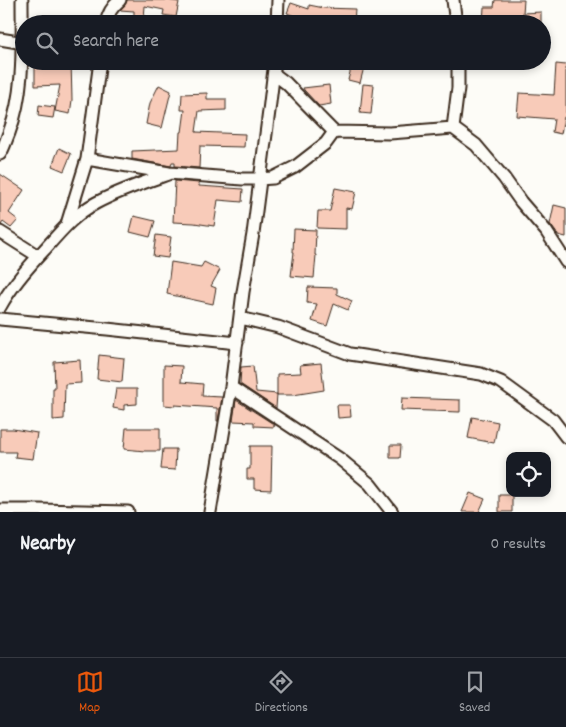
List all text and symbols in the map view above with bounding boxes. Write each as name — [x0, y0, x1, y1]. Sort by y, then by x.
search box — [15, 15, 551, 70]
icon: search — [33, 29, 61, 57]
text: Search here — [73, 29, 159, 56]
map controls — [506, 452, 551, 497]
button: locate — [506, 452, 551, 497]
text: Nearby — [20, 530, 75, 560]
text: 0 results — [491, 533, 546, 556]
tab: Map — [76, 668, 104, 718]
tab: Directions — [255, 668, 308, 718]
tab: Saved — [459, 668, 490, 718]

